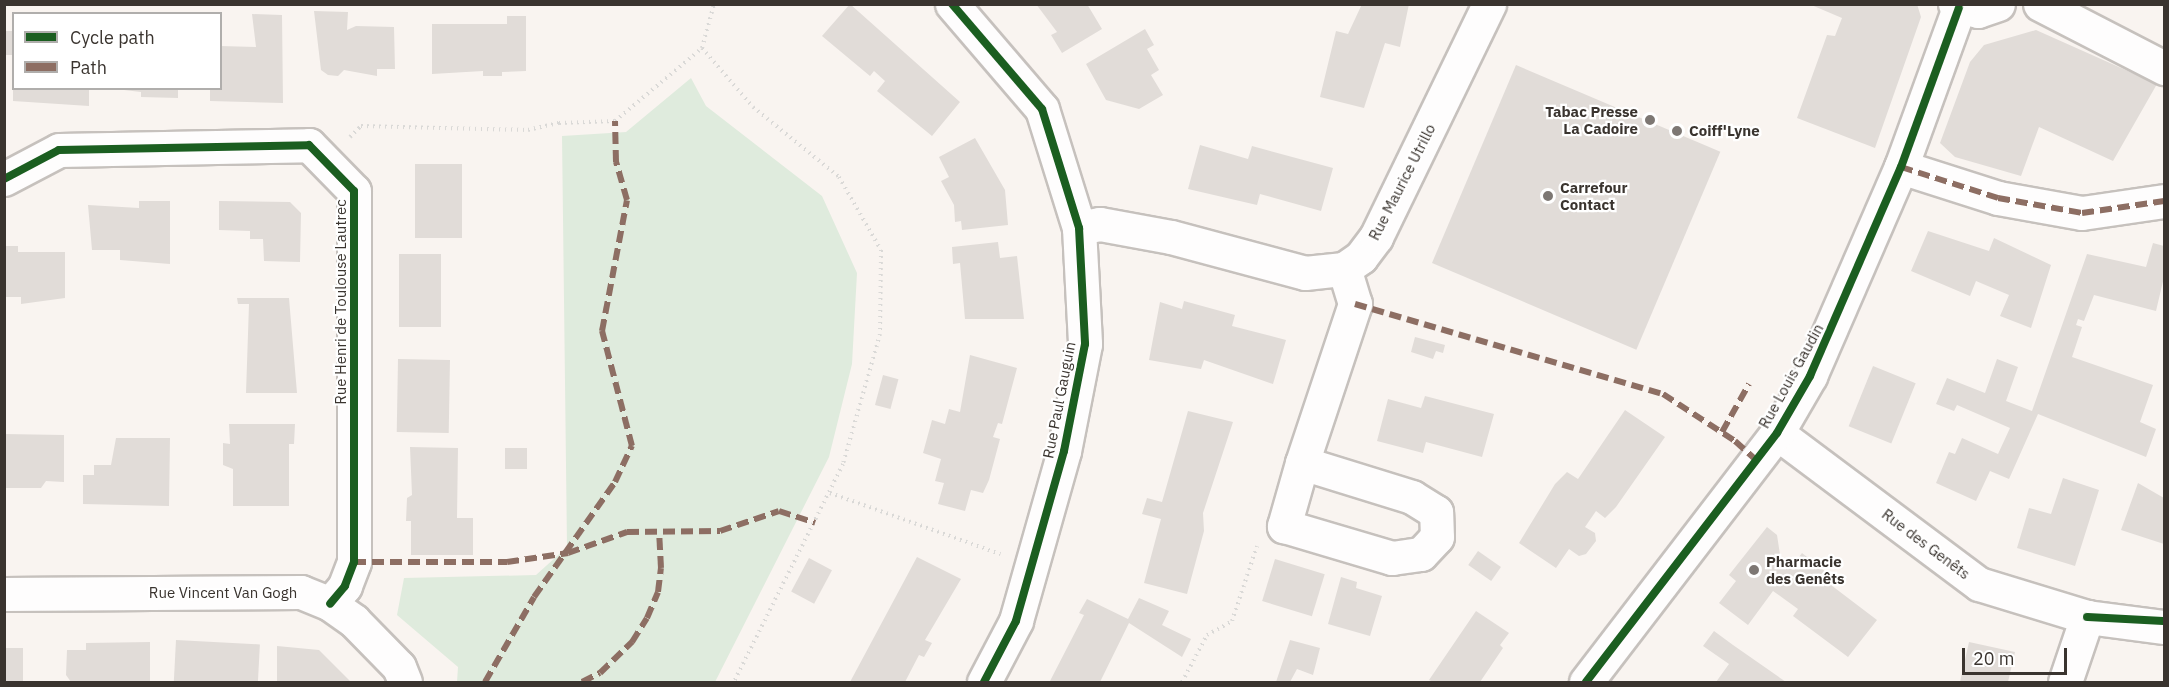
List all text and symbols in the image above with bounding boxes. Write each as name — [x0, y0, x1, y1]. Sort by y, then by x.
legend — [12, 12, 222, 90]
text: Cycle path — [70, 26, 155, 49]
text: Path — [70, 56, 107, 79]
place label: Tabac Presse La Cadoire — [1545, 102, 1638, 137]
marker: Tabac Presse La Cadoire — [1643, 113, 1657, 127]
street label: Rue Maurice Utrillo — [1365, 121, 1439, 243]
place label: Coiff'Lyne — [1689, 122, 1760, 140]
marker: Coiff'Lyne — [1670, 124, 1684, 138]
place label: Carrefour Contact — [1560, 178, 1628, 213]
marker: Carrefour Contact — [1541, 189, 1555, 203]
street label: Rue Henri de Toulouse Lautrec — [332, 199, 350, 405]
street label: Rue Louis Gaudin — [1755, 321, 1827, 431]
street label: Rue Paul Gauguin — [1039, 340, 1079, 460]
street label: Rue des Genêts — [1878, 505, 1974, 583]
place label: Pharmacie des Genêts — [1766, 552, 1845, 587]
marker: Pharmacie des Genêts — [1747, 563, 1761, 577]
street label: Rue Vincent Van Gogh — [149, 584, 297, 602]
scale bar — [1965, 636, 2070, 674]
text: 20 m — [1973, 647, 2015, 670]

